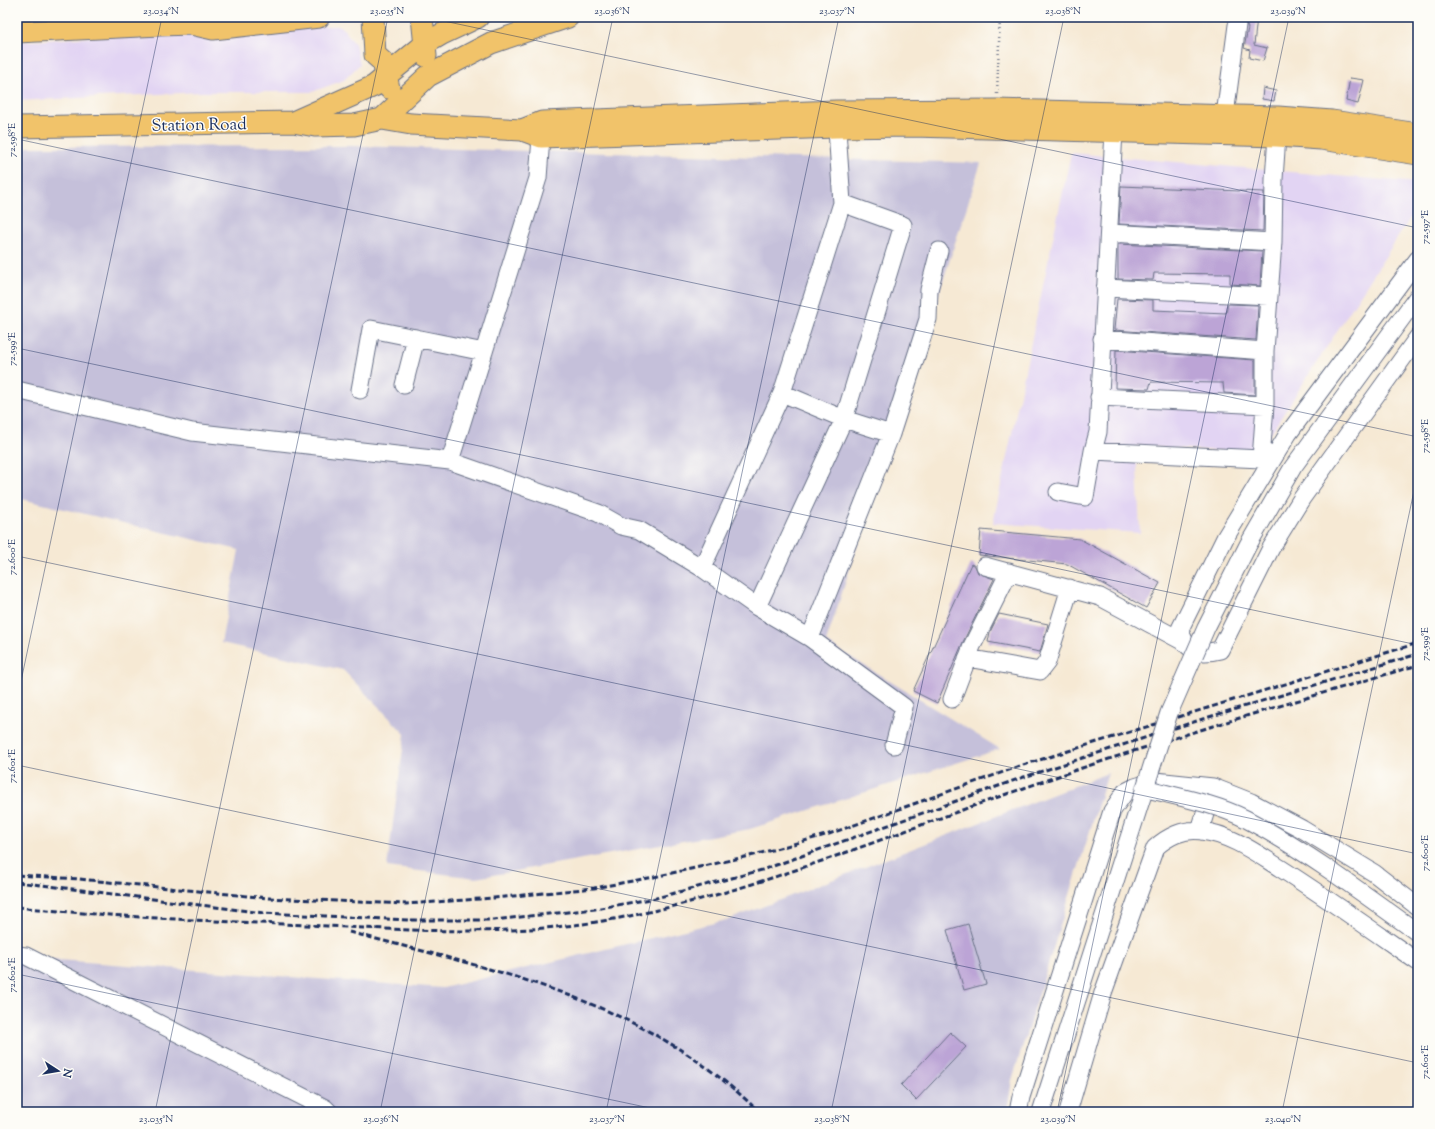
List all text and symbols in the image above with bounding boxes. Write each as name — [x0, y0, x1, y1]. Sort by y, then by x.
text: 23.034°N — [143, 4, 179, 19]
text: 23.035°N — [370, 4, 404, 19]
text: 23.036°N — [594, 4, 630, 19]
text: 23.037°N — [819, 4, 855, 19]
text: 23.038°N — [1045, 4, 1081, 19]
text: 23.039°N — [1270, 4, 1306, 19]
street label: Station Road — [151, 113, 247, 139]
text: 72.598°E — [5, 123, 20, 157]
text: 72.597°E — [1418, 210, 1433, 244]
text: 72.599°E — [5, 332, 20, 366]
text: 72.598°E — [1418, 419, 1433, 453]
text: 72.600°E — [5, 539, 20, 575]
text: 72.599°E — [1418, 627, 1433, 661]
text: 72.601°E — [5, 749, 20, 783]
text: 72.600°E — [1418, 835, 1433, 871]
text: 72.602°E — [5, 957, 20, 993]
text: 72.601°E — [1418, 1045, 1433, 1079]
north arrow — [38, 1051, 78, 1091]
text: N — [58, 1066, 76, 1079]
text: 23.035°N — [139, 1112, 173, 1127]
text: 23.036°N — [363, 1112, 399, 1127]
text: 23.037°N — [589, 1112, 625, 1127]
text: 23.038°N — [814, 1112, 850, 1127]
text: 23.039°N — [1040, 1112, 1076, 1127]
text: 23.040°N — [1265, 1112, 1301, 1127]

